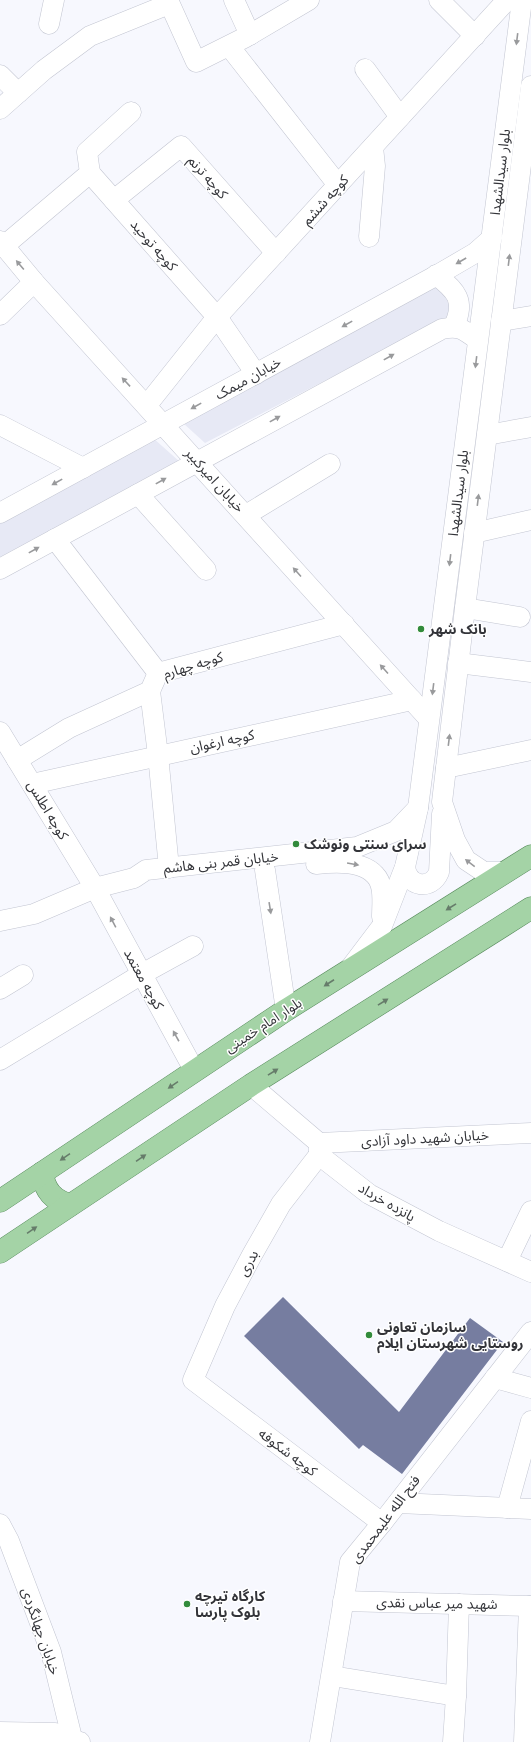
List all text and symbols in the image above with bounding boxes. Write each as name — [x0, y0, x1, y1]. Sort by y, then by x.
one-way arrow — [514, 33, 520, 45]
street label: بلوار سیدالشهدا — [486, 127, 514, 216]
street label: کوچه ترنم — [183, 151, 232, 204]
street label: کوچه ششم — [298, 171, 354, 230]
street label: کوچه توحید — [126, 215, 182, 275]
one-way arrow — [506, 254, 512, 266]
one-way arrow — [455, 258, 467, 265]
one-way arrow — [16, 260, 25, 270]
one-way arrow — [341, 321, 353, 327]
street label: خیابان میمک — [212, 352, 284, 404]
one-way arrow — [383, 354, 395, 361]
one-way arrow — [472, 356, 479, 368]
one-way arrow — [121, 377, 131, 387]
one-way arrow — [190, 403, 202, 410]
one-way arrow — [269, 416, 281, 423]
street label: خیابان امیرکبیر — [181, 443, 249, 516]
street label: بلوار سیدالشهدا — [444, 448, 472, 537]
one-way arrow — [51, 478, 63, 485]
one-way arrow — [155, 478, 167, 485]
one-way arrow — [475, 494, 482, 506]
one-way arrow — [28, 547, 40, 553]
one-way arrow — [447, 554, 453, 566]
one-way arrow — [293, 567, 302, 578]
place label: بانک شهر — [428, 620, 487, 638]
marker: بانک شهر — [416, 624, 426, 634]
street label: کوچه چهارم — [161, 647, 226, 685]
one-way arrow — [380, 664, 389, 674]
one-way arrow — [430, 683, 436, 695]
street label: کوچه ارغوان — [188, 725, 256, 758]
one-way arrow — [446, 734, 452, 746]
street label: کوچه اطلس — [22, 777, 73, 844]
place label: سرای سنتی ونوشک — [304, 835, 427, 853]
marker: سرای سنتی ونوشک — [291, 839, 301, 849]
street label: خیابان قمر بنی هاشم — [163, 847, 280, 879]
one-way arrow — [465, 858, 476, 867]
one-way arrow — [347, 862, 359, 868]
one-way arrow — [268, 902, 274, 914]
one-way arrow — [445, 903, 457, 910]
one-way arrow — [110, 916, 117, 928]
street label: کوچه معتمد — [119, 946, 168, 1013]
one-way arrow — [323, 979, 334, 987]
street label: بلوار امام خمینی — [221, 993, 306, 1058]
one-way arrow — [377, 998, 388, 1006]
one-way arrow — [172, 1030, 179, 1042]
one-way arrow — [267, 1068, 279, 1075]
one-way arrow — [168, 1081, 178, 1089]
street label: خیابان شهید داود آزادی — [361, 1126, 489, 1150]
one-way arrow — [60, 1153, 70, 1161]
one-way arrow — [135, 1155, 147, 1162]
street label: پانزده خرداد — [355, 1178, 419, 1227]
one-way arrow — [27, 1227, 38, 1234]
street label: بدری — [234, 1247, 262, 1279]
place label: سازمان تعاونی روستایی شهرستان ایلام — [377, 1318, 524, 1354]
marker: سازمان تعاونی روستایی شهرستان ایلام — [364, 1330, 374, 1340]
street label: کوچه شکوفه — [254, 1424, 321, 1481]
street label: فتح الله علیمحمدی — [346, 1471, 426, 1568]
street label: خیابان جهانگردی — [18, 1585, 64, 1677]
place label: کارگاه تیرچه بلوک پارسا — [195, 1587, 266, 1622]
street label: شهید میر عباس نقدی — [376, 1593, 498, 1613]
marker: کارگاه تیرچه بلوک پارسا — [182, 1599, 192, 1609]

